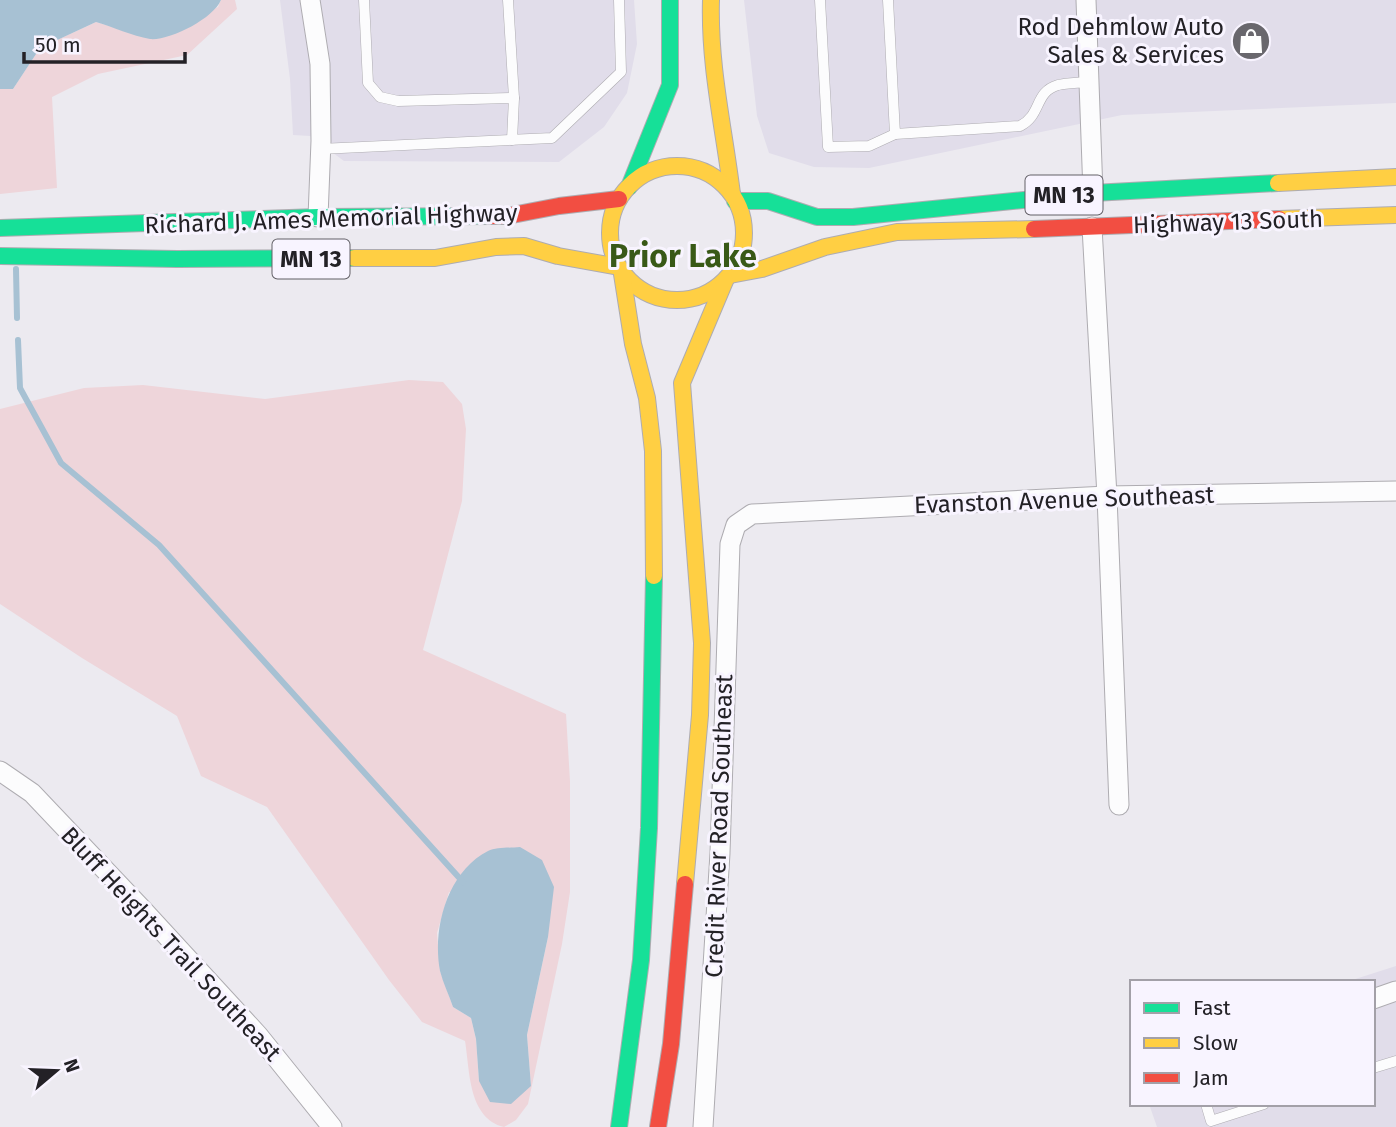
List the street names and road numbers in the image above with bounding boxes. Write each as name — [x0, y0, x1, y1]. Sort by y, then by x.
road number: MN 13 — [1026, 176, 1102, 214]
street label: Richard J. Ames Memorial Highway — [144, 198, 518, 240]
street label: Highway 13 South — [1133, 205, 1323, 239]
road number: MN 13 — [272, 240, 350, 278]
street label: Evanston Avenue Southeast — [914, 481, 1215, 519]
street label: Credit River Road Southeast — [700, 673, 738, 978]
street label: Bluff Heights Trail Southeast — [55, 821, 287, 1067]

